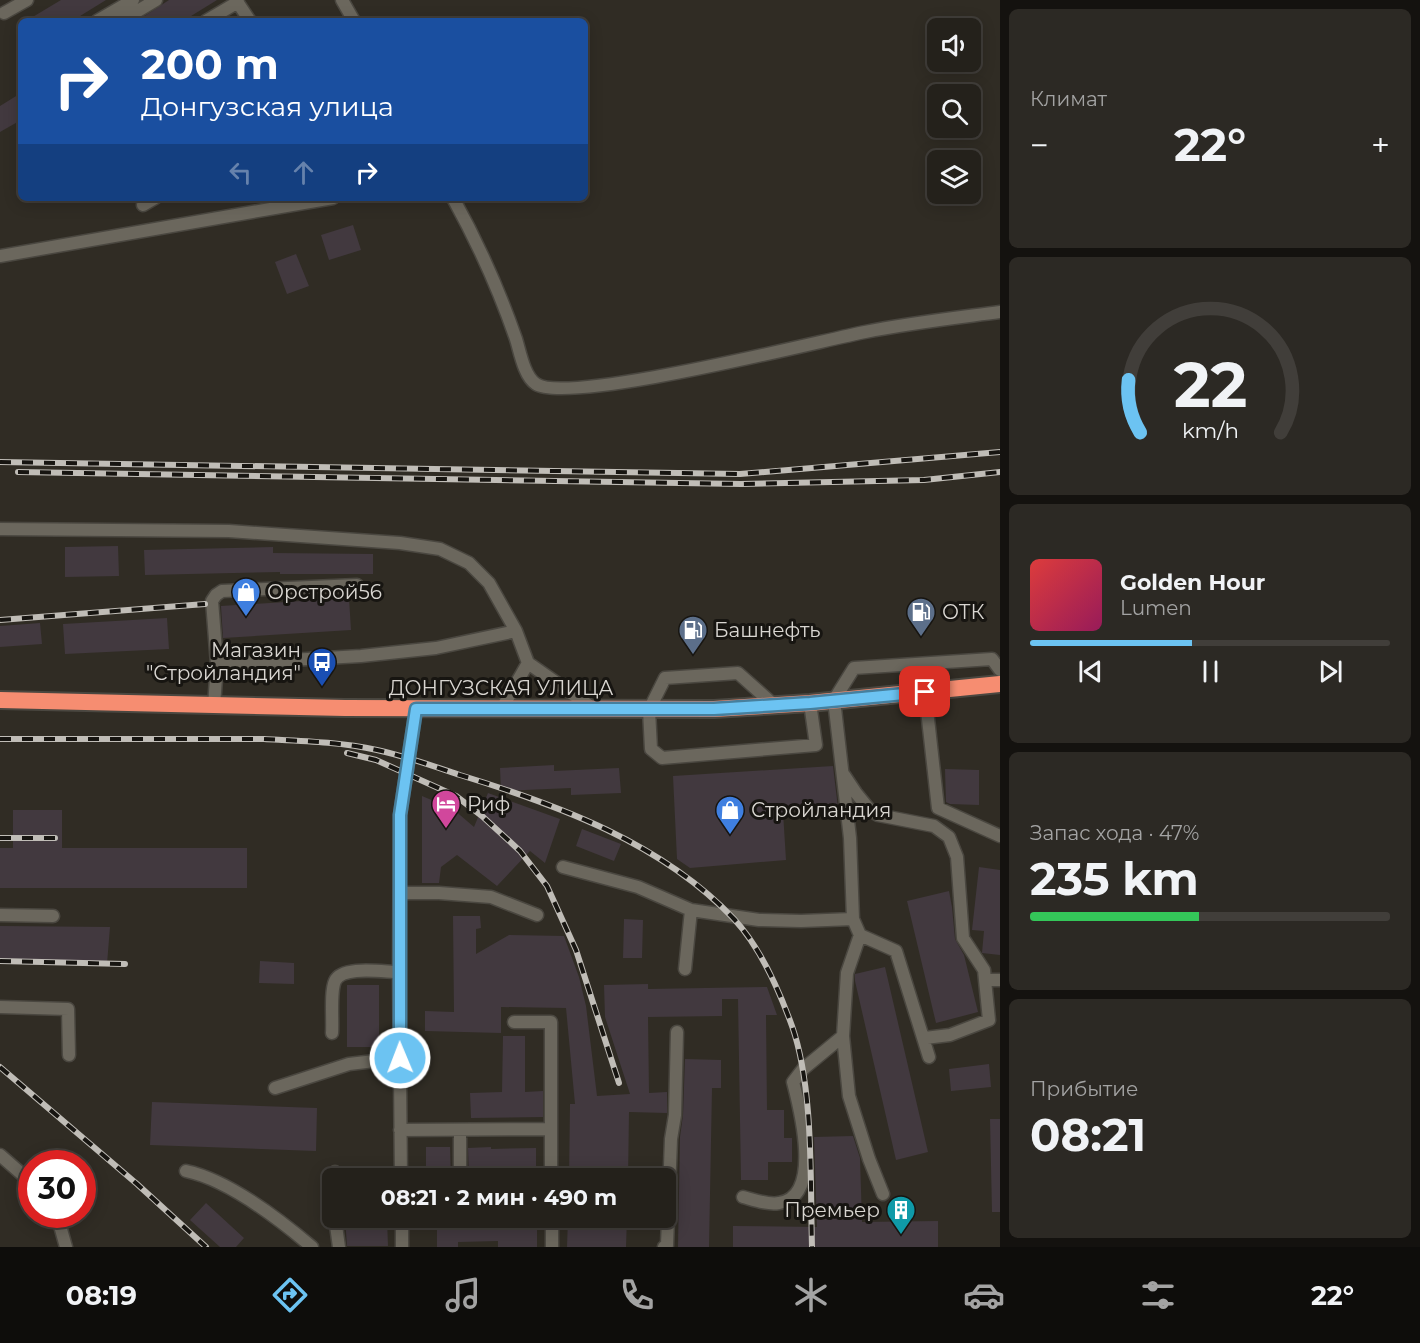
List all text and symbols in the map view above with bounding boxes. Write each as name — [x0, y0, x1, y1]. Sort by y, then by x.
map controls — [927, 18, 981, 204]
button: sound — [927, 18, 981, 72]
text: 200 m — [141, 38, 279, 90]
icon: right — [42, 42, 120, 120]
button: search — [927, 84, 981, 138]
text: Климат — [1030, 87, 1107, 111]
text: Донгузская улица — [141, 90, 394, 123]
text: 22° — [1174, 117, 1246, 172]
text: − — [1030, 125, 1049, 165]
text: + — [1371, 125, 1390, 165]
button: layers — [927, 150, 981, 204]
icon: left — [224, 156, 257, 189]
icon: ahead — [287, 156, 320, 189]
icon: right — [350, 156, 383, 189]
text: 22 — [1173, 347, 1247, 423]
text: km/h — [1181, 417, 1239, 443]
text: Golden Hour — [1120, 569, 1265, 596]
shop icon: Орстрой56 — [230, 576, 262, 618]
place label: Орстрой56 — [267, 580, 382, 604]
fuel station icon: ОТК — [905, 596, 937, 638]
text: Lumen — [1120, 596, 1192, 620]
place label: ОТК — [942, 600, 985, 624]
fuel station icon: Башнефть — [677, 614, 709, 656]
place label: Башнефть — [714, 618, 821, 642]
place label: Магазин "Стройландия" — [146, 638, 301, 685]
bus stop icon: Магазин "Стройландия" — [306, 646, 338, 688]
icon: previous — [1074, 655, 1107, 688]
icon: pause — [1194, 655, 1227, 688]
icon: next — [1314, 655, 1347, 688]
pin — [899, 666, 950, 717]
icon: arrive — [908, 675, 941, 708]
street label: ДОНГУЗСКАЯ УЛИЦА — [389, 676, 613, 700]
hotel icon: Риф — [430, 788, 462, 830]
place label: Риф — [467, 792, 510, 816]
shop icon: Стройландия — [714, 794, 746, 836]
place label: Стройландия — [751, 798, 891, 822]
text: Запас хода · 47% — [1030, 821, 1199, 845]
text: 235 km — [1030, 851, 1199, 906]
position arrow — [368, 1026, 432, 1090]
text: Прибытие — [1030, 1077, 1138, 1101]
text: 08:21 — [1030, 1107, 1146, 1162]
speed limit sign: 30 — [18, 1150, 96, 1228]
text: 08:21 · 2 мин · 490 m — [381, 1184, 617, 1211]
building icon: Премьер — [885, 1194, 917, 1236]
place label: Премьер — [784, 1198, 880, 1222]
icon: directions — [269, 1274, 311, 1316]
icon: music — [442, 1274, 484, 1316]
icon: phone — [616, 1274, 658, 1316]
icon: climate — [790, 1274, 832, 1316]
icon: car — [963, 1274, 1005, 1316]
icon: filters — [1137, 1274, 1179, 1316]
text: 08:19 — [66, 1279, 137, 1312]
text: 22° — [1311, 1279, 1354, 1312]

